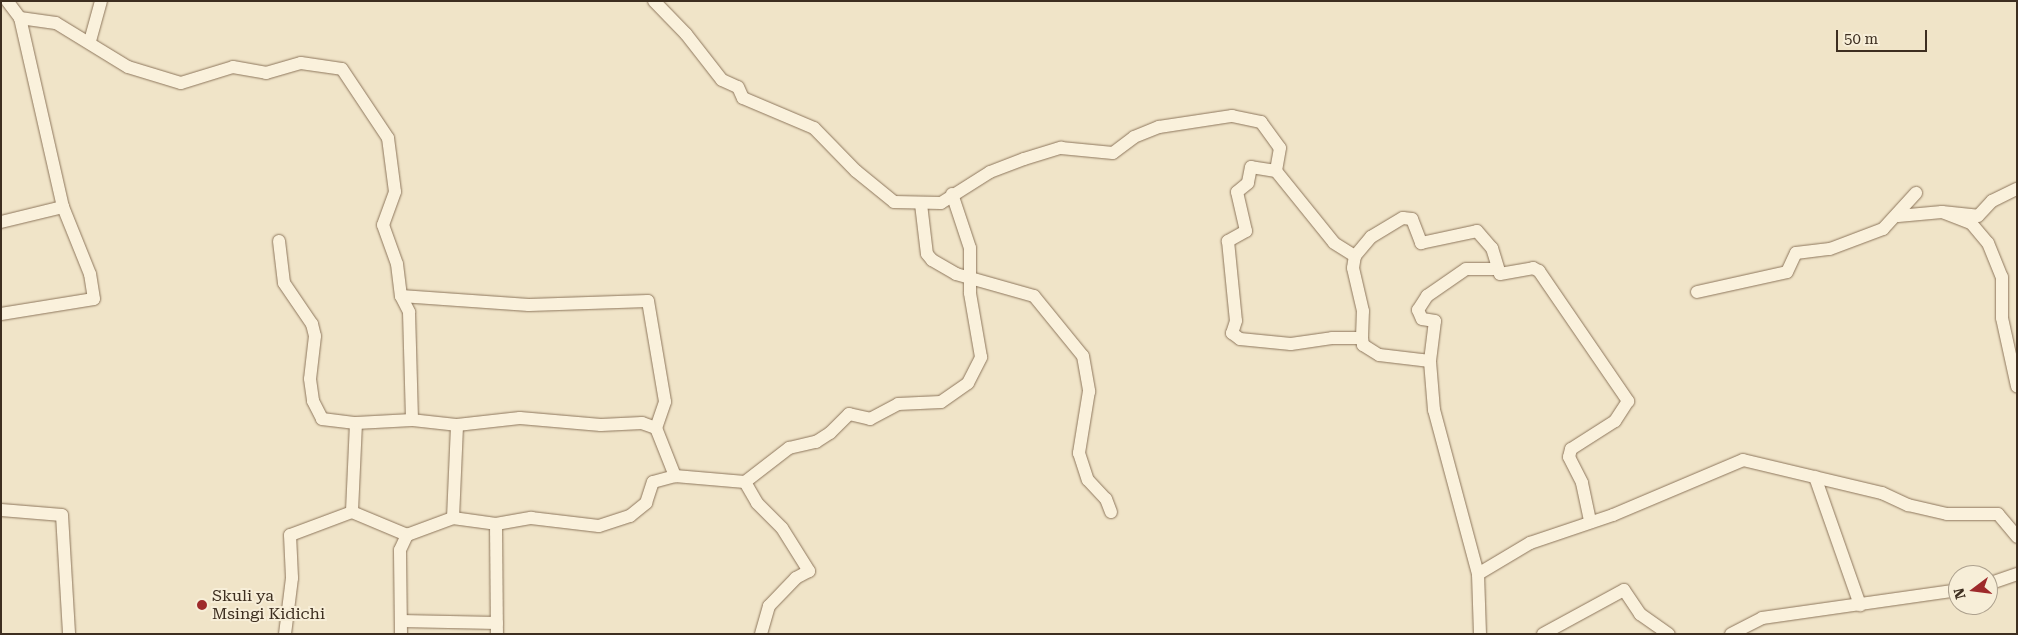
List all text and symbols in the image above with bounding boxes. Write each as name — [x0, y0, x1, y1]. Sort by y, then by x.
scale bar — [1838, 20, 1929, 52]
text: 50 m — [1844, 30, 1878, 48]
north arrow — [1948, 565, 1998, 615]
place label: Skuli ya Msingi Kidichi — [212, 586, 325, 624]
text: N — [1950, 586, 1969, 601]
marker: Skuli ya Msingi Kidichi — [196, 599, 208, 611]

